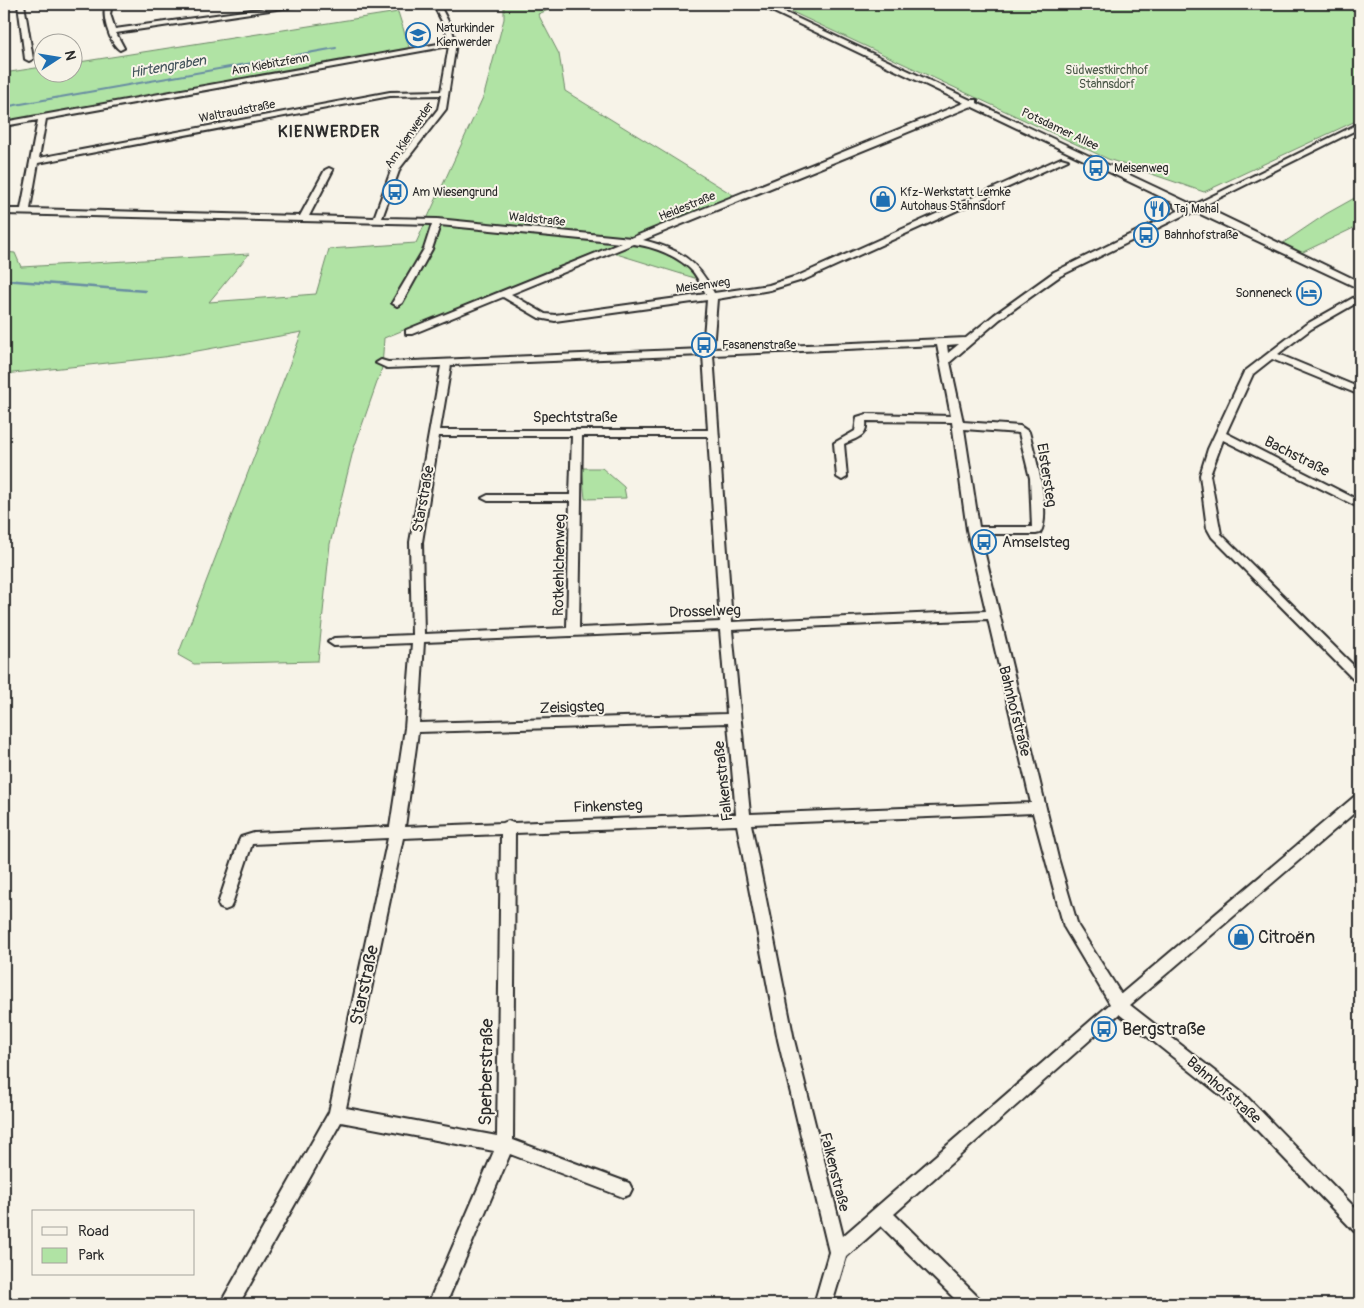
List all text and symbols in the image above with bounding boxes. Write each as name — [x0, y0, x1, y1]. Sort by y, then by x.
place label: Naturkinder Kienwerder — [436, 21, 495, 50]
school or university icon: Naturkinder Kienwerder — [405, 22, 431, 48]
north arrow — [32, 32, 82, 82]
text: N — [61, 49, 80, 62]
street label: Am Kiebitzfenn — [230, 50, 310, 79]
water label: Hirtengraben — [129, 51, 208, 82]
park label: Südwestkirchhof Stahnsdorf — [1065, 63, 1149, 92]
street label: Waltraudstraße — [198, 97, 277, 126]
street label: Am Kienwerder — [382, 99, 438, 171]
street label: Potsdamer Allee — [1019, 105, 1101, 154]
district label: KIENWERDER — [278, 122, 380, 142]
bus stop icon: Meisenweg — [1083, 155, 1109, 181]
place label: Meisenweg — [1114, 161, 1169, 176]
bus stop icon: Am Wiesengrund — [382, 179, 408, 205]
place label: Am Wiesengrund — [412, 185, 498, 200]
place label: Kfz-Werkstatt Lemke Autohaus Stahnsdorf — [900, 185, 1011, 214]
shop icon: Kfz-Werkstatt Lemke Autohaus Stahnsdorf — [870, 186, 896, 212]
street label: Heidestraße — [657, 188, 718, 225]
restaurant icon: Taj Mahal — [1144, 196, 1170, 222]
place label: Taj Mahal — [1174, 202, 1219, 217]
street label: Waldstraße — [508, 209, 566, 230]
bus stop icon: Bahnhofstraße — [1133, 222, 1159, 248]
place label: Bahnhofstraße — [1164, 228, 1238, 243]
street label: Meisenweg — [675, 274, 731, 297]
hotel icon: Sonneneck — [1296, 280, 1322, 306]
place label: Sonneneck — [1236, 286, 1292, 301]
bus stop icon: Fasanenstraße — [691, 332, 717, 358]
place label: Fasanenstraße — [722, 338, 796, 353]
street label: Spechtstraße — [533, 408, 618, 427]
street label: Bachstraße — [1261, 432, 1333, 481]
street label: Elstersteg — [1032, 442, 1061, 508]
street label: Starstraße — [408, 463, 439, 534]
street label: Rotkehlchenweg — [549, 514, 570, 616]
bus stop icon: Amselsteg — [971, 529, 997, 555]
place label: Amselsteg — [1002, 533, 1070, 552]
street label: Drosselweg — [669, 601, 741, 622]
street label: Bahnhofstraße — [994, 664, 1035, 759]
street label: Zeisigsteg — [539, 697, 605, 718]
street label: Falkenstraße — [710, 739, 737, 822]
street label: Finkensteg — [573, 796, 643, 817]
shop icon: Citroën — [1228, 924, 1254, 950]
place label: Citroën — [1258, 926, 1315, 949]
street label: Starstraße — [345, 943, 384, 1027]
bus stop icon: Bergstraße — [1091, 1016, 1117, 1042]
street label: Sperberstraße — [474, 1018, 499, 1126]
place label: Bergstraße — [1122, 1018, 1205, 1041]
street label: Bahnhofstraße — [1182, 1053, 1265, 1128]
street label: Falkenstraße — [816, 1131, 854, 1214]
legend — [32, 1210, 195, 1276]
text: Road — [78, 1222, 109, 1241]
text: Park — [78, 1246, 105, 1265]

